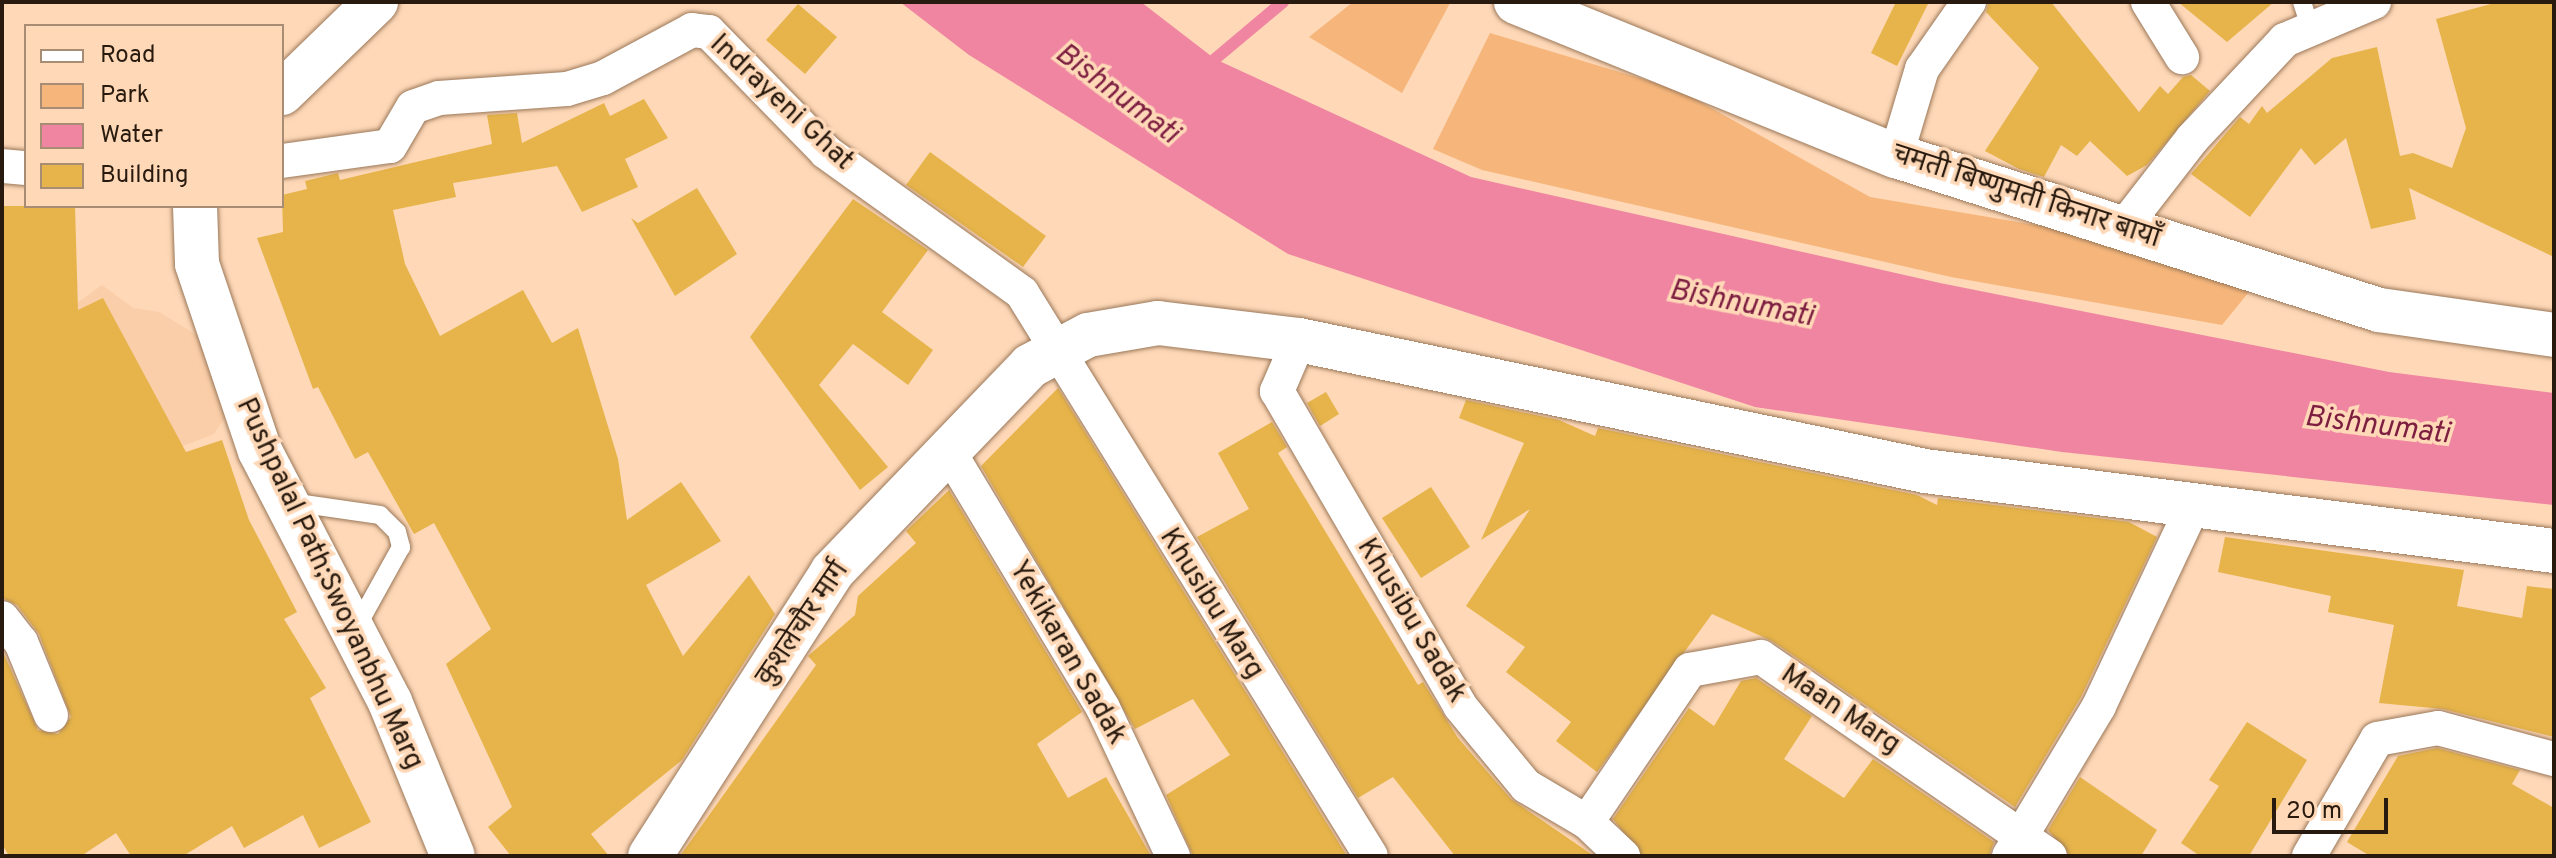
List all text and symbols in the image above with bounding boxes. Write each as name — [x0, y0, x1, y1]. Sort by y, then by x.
legend — [24, 24, 284, 208]
street label: Indrayeni Ghat — [702, 28, 860, 178]
water label: Bishnumati — [1047, 37, 1185, 153]
text: Road — [100, 41, 156, 71]
text: Park — [100, 81, 150, 111]
text: Water — [100, 121, 163, 151]
street label: चमती बिष्णुमती किनार बायाँ — [1888, 138, 2164, 256]
text: Building — [100, 161, 189, 191]
water label: Bishnumati — [1666, 273, 1816, 337]
street label: Pushpalal Path;Swoyanbhu Marg — [228, 393, 430, 775]
water label: Bishnumati — [2302, 400, 2452, 454]
street label: Khusibu Marg — [1151, 523, 1271, 685]
street label: Khusibu Sadak — [1349, 533, 1473, 709]
street label: Yekikaran Sadak — [1001, 555, 1133, 751]
street label: कुशलेचौर मार्ग — [749, 556, 857, 692]
street label: Maan Marg — [1774, 658, 1906, 762]
scale bar — [2276, 782, 2392, 832]
text: 20 m — [2286, 797, 2342, 827]

